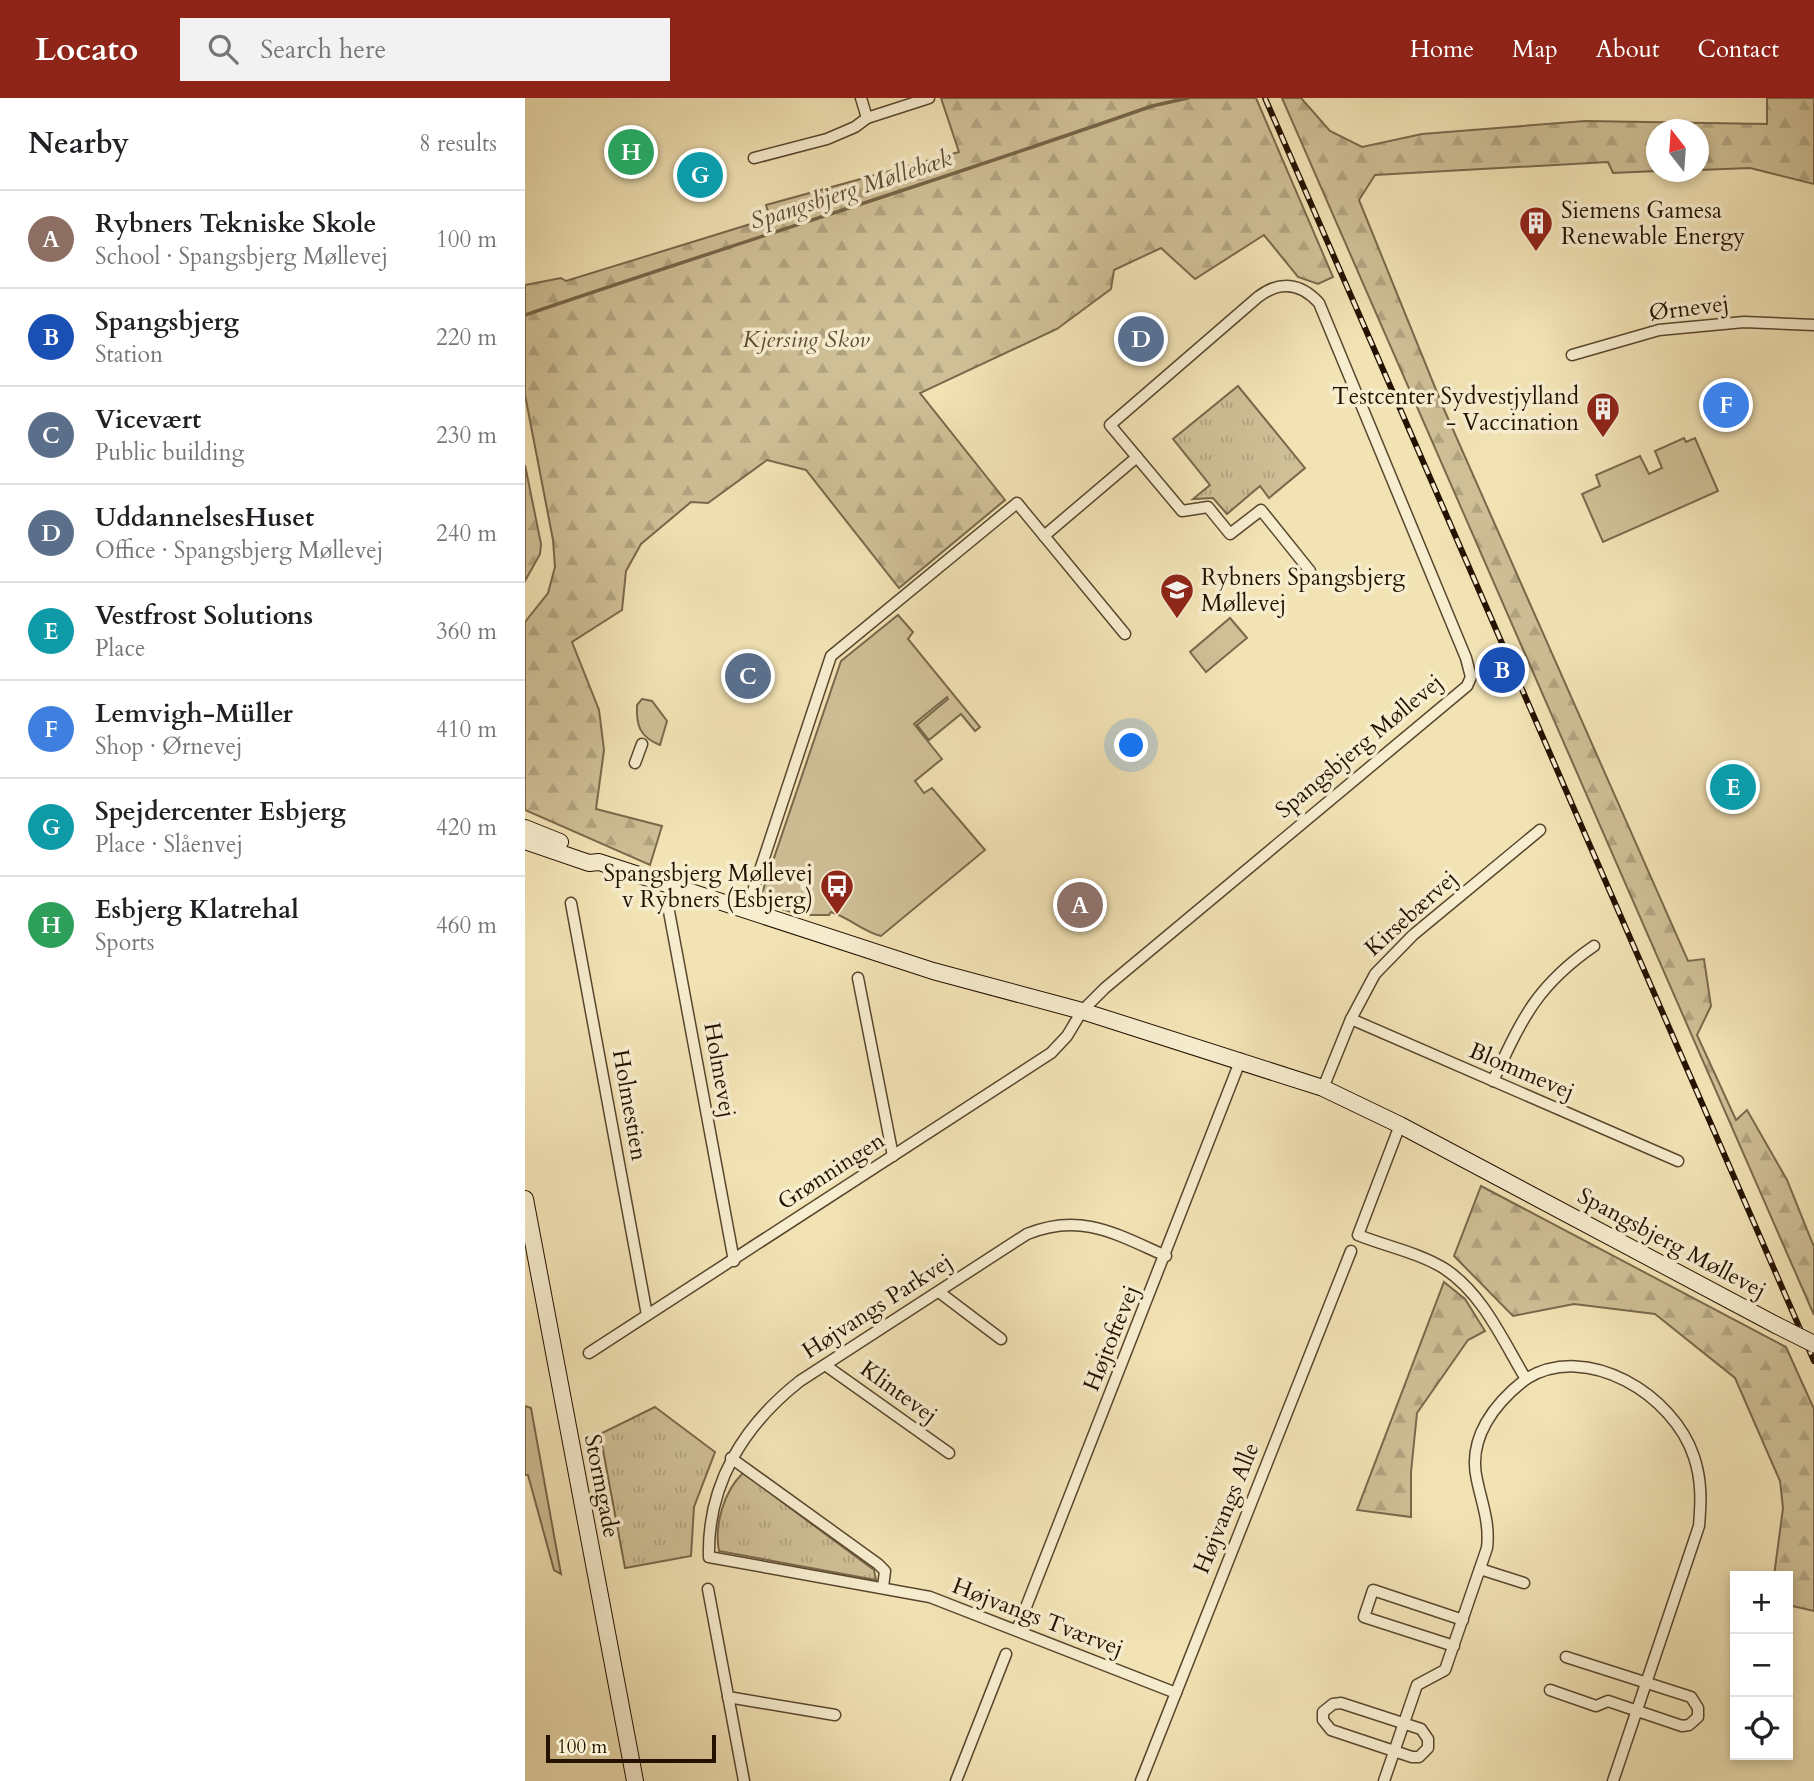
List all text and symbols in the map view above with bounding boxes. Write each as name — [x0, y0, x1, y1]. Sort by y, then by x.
search box — [180, 18, 670, 81]
text: Locato — [35, 27, 138, 72]
icon: search — [204, 30, 242, 68]
text: Search here — [260, 32, 386, 67]
text: Home — [1410, 33, 1474, 66]
text: Map — [1512, 33, 1558, 66]
text: About — [1596, 33, 1660, 66]
text: Contact — [1698, 33, 1779, 66]
north arrow — [1646, 119, 1709, 182]
text: Nearby — [28, 123, 129, 164]
pin: H — [608, 126, 654, 178]
text: 8 results — [419, 128, 497, 159]
water label: Spangsbjerg Møllebæk — [746, 142, 956, 238]
pin: G — [677, 149, 723, 201]
place label: Siemens Gamesa Renewable Energy — [1561, 195, 1745, 252]
building icon: Siemens Gamesa Renewable Energy — [1517, 204, 1555, 253]
text: Rybners Tekniske Skole — [95, 206, 376, 241]
text: A — [42, 224, 60, 255]
text: 100 m — [436, 224, 497, 255]
text: School · Spangsbjerg Møllevej — [95, 241, 388, 272]
street label: Ørnevej — [1647, 288, 1731, 328]
text: Spangsbjerg — [95, 304, 239, 339]
pin: D — [1118, 313, 1164, 365]
text: B — [43, 322, 59, 353]
text: 220 m — [436, 322, 497, 353]
park label: Kjersing Skov — [742, 324, 870, 355]
text: Station — [95, 339, 163, 370]
pin: F — [1703, 379, 1749, 431]
place label: Testcenter Sydvestjylland - Vaccination — [1332, 381, 1580, 438]
building icon: Testcenter Sydvestjylland - Vaccination — [1584, 390, 1622, 439]
text: Vicevært — [95, 402, 201, 437]
text: C — [42, 420, 60, 451]
text: 230 m — [436, 420, 497, 451]
text: Public building — [95, 437, 245, 468]
text: UddannelsesHuset — [95, 500, 314, 535]
text: D — [41, 518, 61, 549]
text: 240 m — [436, 518, 497, 549]
text: Office · Spangsbjerg Møllevej — [95, 535, 383, 566]
place label: Rybners Spangsbjerg Møllevej — [1201, 562, 1405, 619]
school or university icon: Rybners Spangsbjerg Møllevej — [1158, 571, 1196, 620]
text: Vestfrost Solutions — [95, 598, 313, 633]
text: E — [44, 616, 58, 647]
text: 360 m — [436, 616, 497, 647]
text: Place — [95, 633, 145, 664]
pin: B — [1479, 644, 1525, 696]
pin: C — [725, 650, 771, 702]
street label: Spangsbjerg Møllevej — [1269, 667, 1449, 825]
text: Lemvigh-Müller — [95, 696, 293, 731]
text: F — [44, 714, 58, 745]
text: 410 m — [436, 714, 497, 745]
your location — [1114, 728, 1148, 762]
text: Shop · Ørnevej — [95, 731, 242, 762]
pin: E — [1710, 761, 1756, 813]
text: Spejdercenter Esbjerg — [95, 794, 346, 829]
text: G — [42, 812, 60, 843]
text: 420 m — [436, 812, 497, 843]
text: Place · Slåenvej — [95, 829, 243, 860]
place label: Spangsbjerg Møllevej v Rybners (Esbjerg) — [604, 858, 813, 915]
street label: Kirsebærvej — [1358, 863, 1464, 963]
bus stop icon: Spangsbjerg Møllevej v Rybners (Esbjerg) — [818, 867, 856, 916]
pin: A — [1057, 879, 1103, 931]
text: Esbjerg Klatrehal — [95, 892, 299, 927]
text: H — [41, 910, 61, 941]
text: 460 m — [436, 910, 497, 941]
text: Sports — [95, 927, 155, 958]
street label: Holmevej — [696, 1020, 744, 1120]
street label: Blommevej — [1464, 1035, 1580, 1107]
street label: Holmestien — [605, 1047, 655, 1163]
street label: Grønningen — [772, 1125, 890, 1217]
street label: Spangsbjerg Møllevej — [1572, 1180, 1772, 1306]
street label: Højvangs Parkvej — [796, 1246, 958, 1366]
street label: Højtoftevej — [1076, 1280, 1146, 1396]
street label: Klintevej — [854, 1353, 944, 1431]
street label: Stormgade — [577, 1432, 627, 1540]
street label: Højvangs Alle — [1186, 1438, 1266, 1578]
street label: Højvangs Tværvej — [948, 1570, 1128, 1664]
map controls — [1730, 1571, 1793, 1760]
button: + — [1730, 1571, 1793, 1634]
button: − — [1730, 1634, 1793, 1697]
button: locate — [1730, 1697, 1793, 1760]
scale bar — [546, 1732, 716, 1764]
text: 100 m — [557, 1734, 607, 1760]

